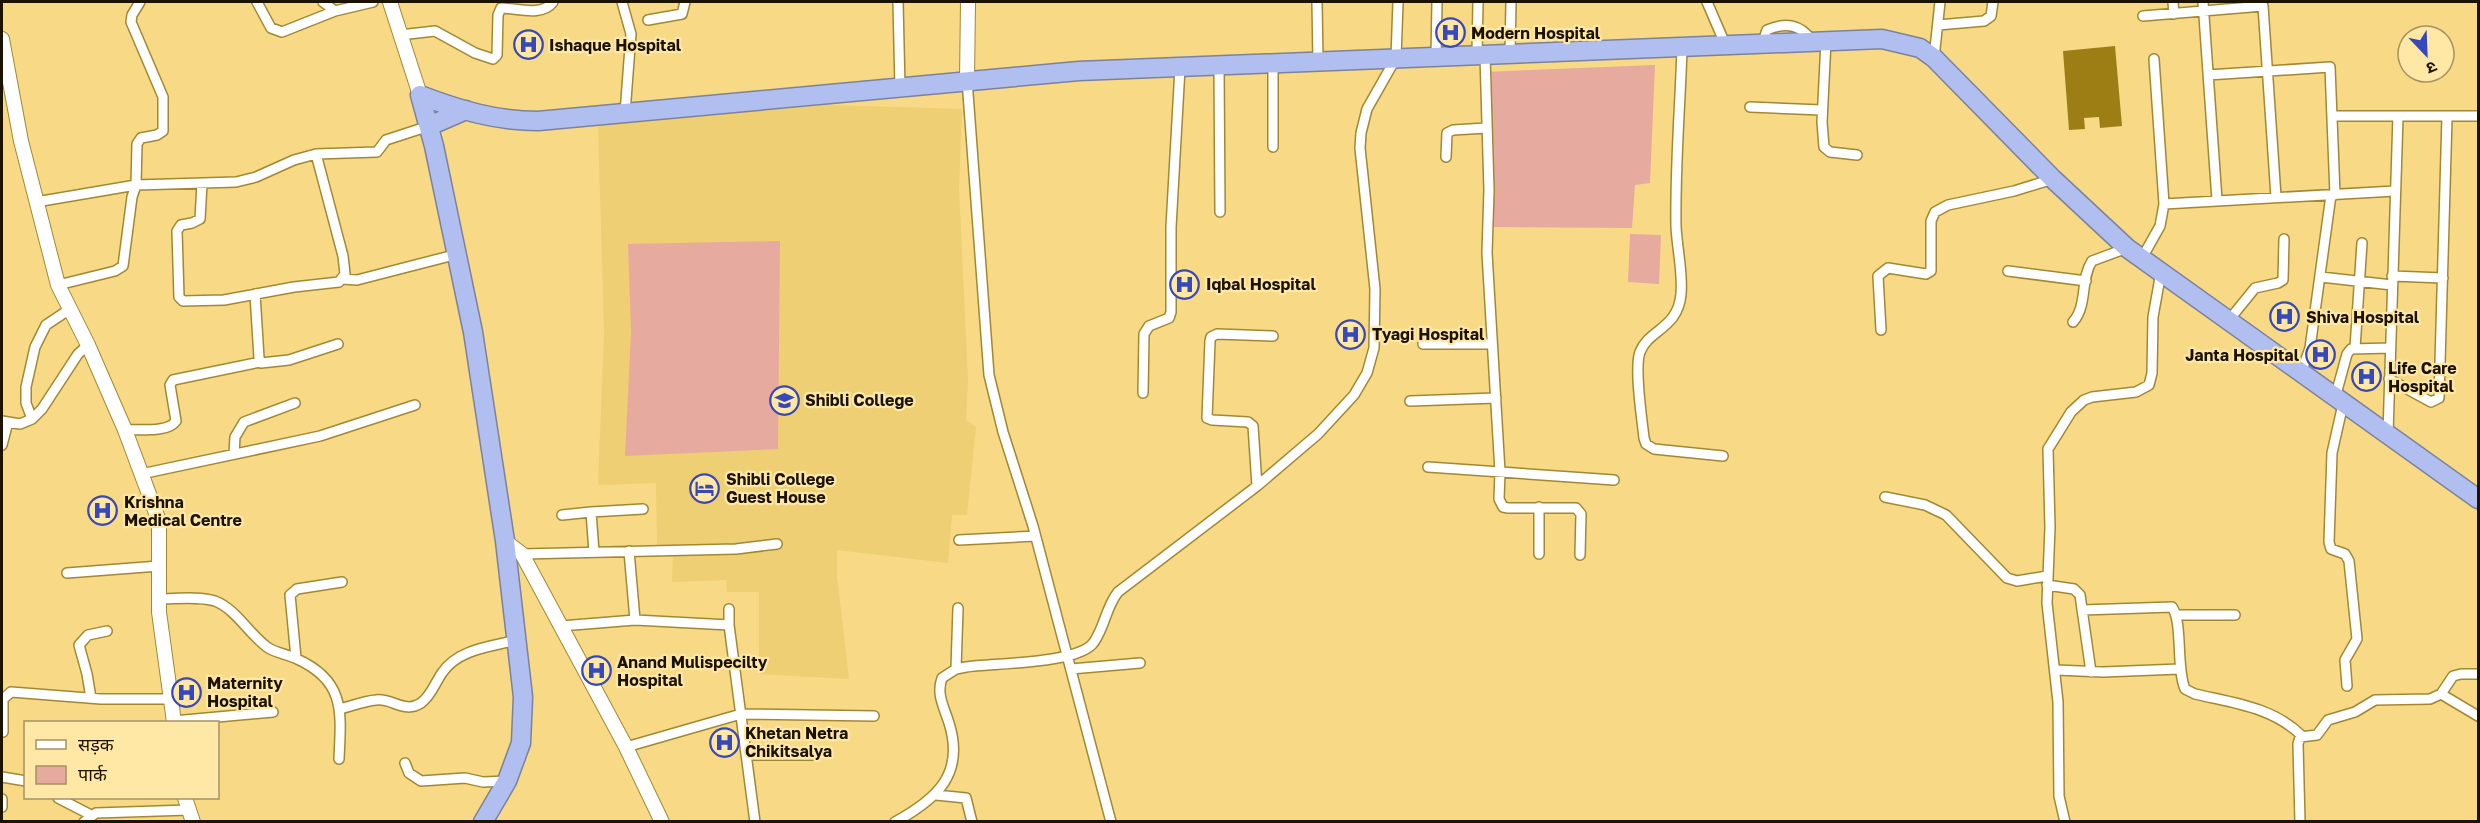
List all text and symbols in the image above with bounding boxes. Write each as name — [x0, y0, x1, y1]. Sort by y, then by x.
hospital icon: Modern Hospital — [1434, 17, 1466, 49]
place label: Modern Hospital — [1471, 23, 1601, 43]
north arrow — [2396, 24, 2456, 84]
hospital icon: Ishaque Hospital — [512, 29, 544, 61]
place label: Ishaque Hospital — [549, 35, 682, 55]
text: उ — [2423, 57, 2440, 79]
hospital icon: Iqbal Hospital — [1169, 268, 1201, 300]
place label: Iqbal Hospital — [1206, 274, 1316, 294]
hospital icon: Shiva Hospital — [2269, 301, 2301, 333]
place label: Shiva Hospital — [2306, 307, 2420, 327]
hospital icon: Tyagi Hospital — [1335, 318, 1367, 350]
place label: Tyagi Hospital — [1372, 324, 1485, 344]
hospital icon: Janta Hospital — [2304, 339, 2336, 371]
place label: Janta Hospital — [2185, 345, 2300, 365]
place label: Life Care Hospital — [2388, 358, 2457, 396]
hospital icon: Life Care Hospital — [2351, 361, 2383, 393]
school or university icon: Shibli College — [768, 384, 800, 416]
place label: Shibli College — [805, 390, 914, 410]
place label: Shibli College Guest House — [726, 469, 835, 507]
hotel icon: Shibli College Guest House — [689, 472, 721, 504]
place label: Krishna Medical Centre — [124, 492, 242, 530]
hospital icon: Krishna Medical Centre — [87, 495, 119, 527]
place label: Anand Mulispecilty Hospital — [617, 652, 768, 690]
hospital icon: Anand Mulispecilty Hospital — [580, 655, 612, 687]
place label: Maternity Hospital — [207, 673, 283, 711]
hospital icon: Maternity Hospital — [170, 676, 202, 708]
legend — [24, 721, 219, 799]
place label: Khetan Netra Chikitsalya — [745, 723, 848, 761]
hospital icon: Khetan Netra Chikitsalya — [708, 726, 740, 758]
text: सड़क — [78, 733, 115, 755]
text: पार्क — [78, 763, 108, 785]

